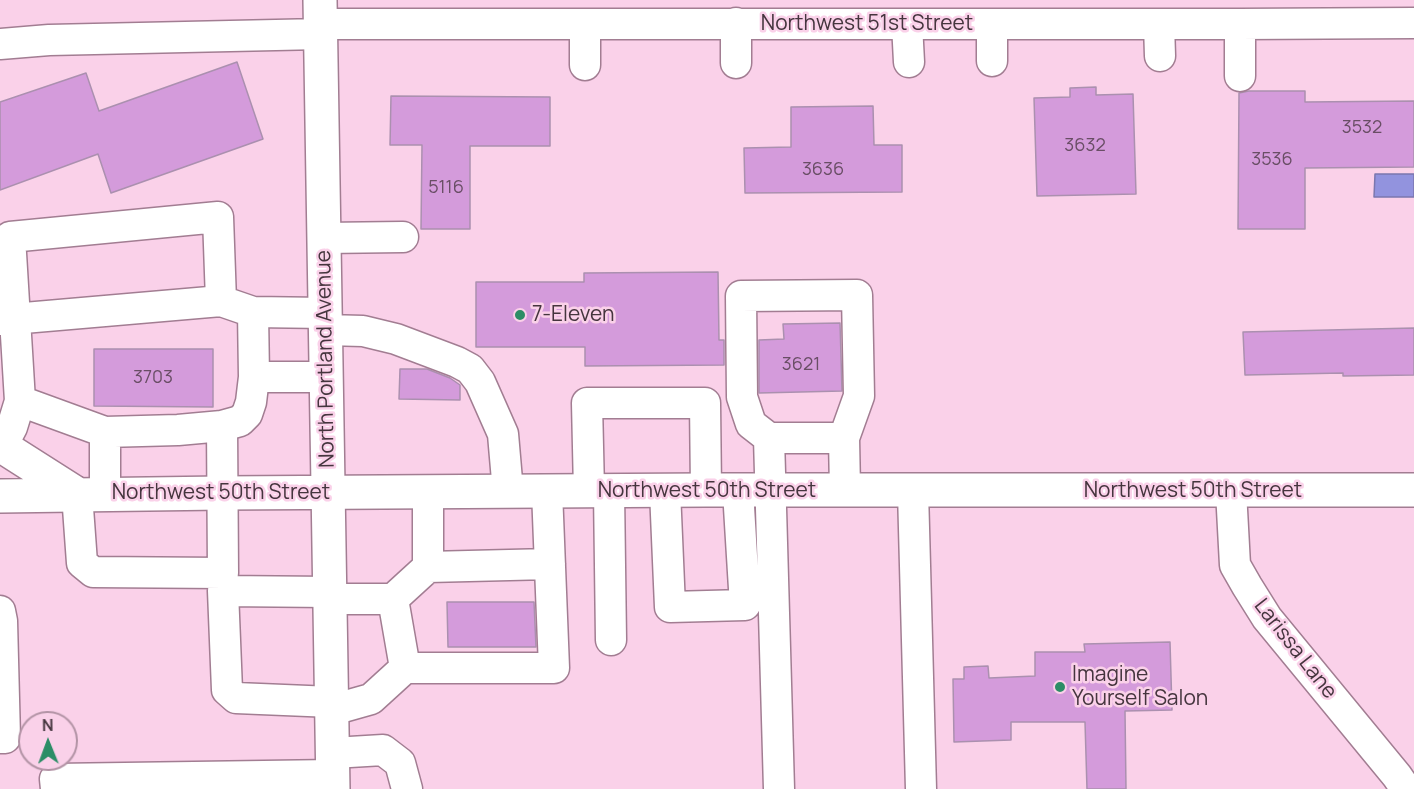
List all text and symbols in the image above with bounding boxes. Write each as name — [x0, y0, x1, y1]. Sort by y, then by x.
street label: Northwest 51st Street — [761, 11, 973, 37]
house number: 3532 — [1342, 117, 1382, 139]
house number: 3632 — [1064, 135, 1106, 157]
house number: 3536 — [1251, 149, 1293, 171]
house number: 3636 — [802, 159, 844, 181]
house number: 5116 — [428, 177, 464, 199]
street label: North Portland Avenue — [311, 250, 341, 468]
place label: 7-Eleven — [532, 302, 614, 328]
marker: 7-Eleven — [513, 308, 527, 322]
house number: 3621 — [782, 354, 820, 376]
house number: 3703 — [133, 367, 173, 389]
street label: Northwest 50th Street — [598, 478, 816, 504]
street label: Northwest 50th Street — [1084, 478, 1302, 504]
street label: Northwest 50th Street — [112, 480, 330, 506]
street label: Larissa Lane — [1248, 594, 1342, 704]
place label: Imagine Yourself Salon — [1072, 662, 1208, 712]
marker: Imagine Yourself Salon — [1053, 680, 1067, 694]
north arrow — [18, 711, 78, 771]
text: N — [42, 714, 54, 736]

